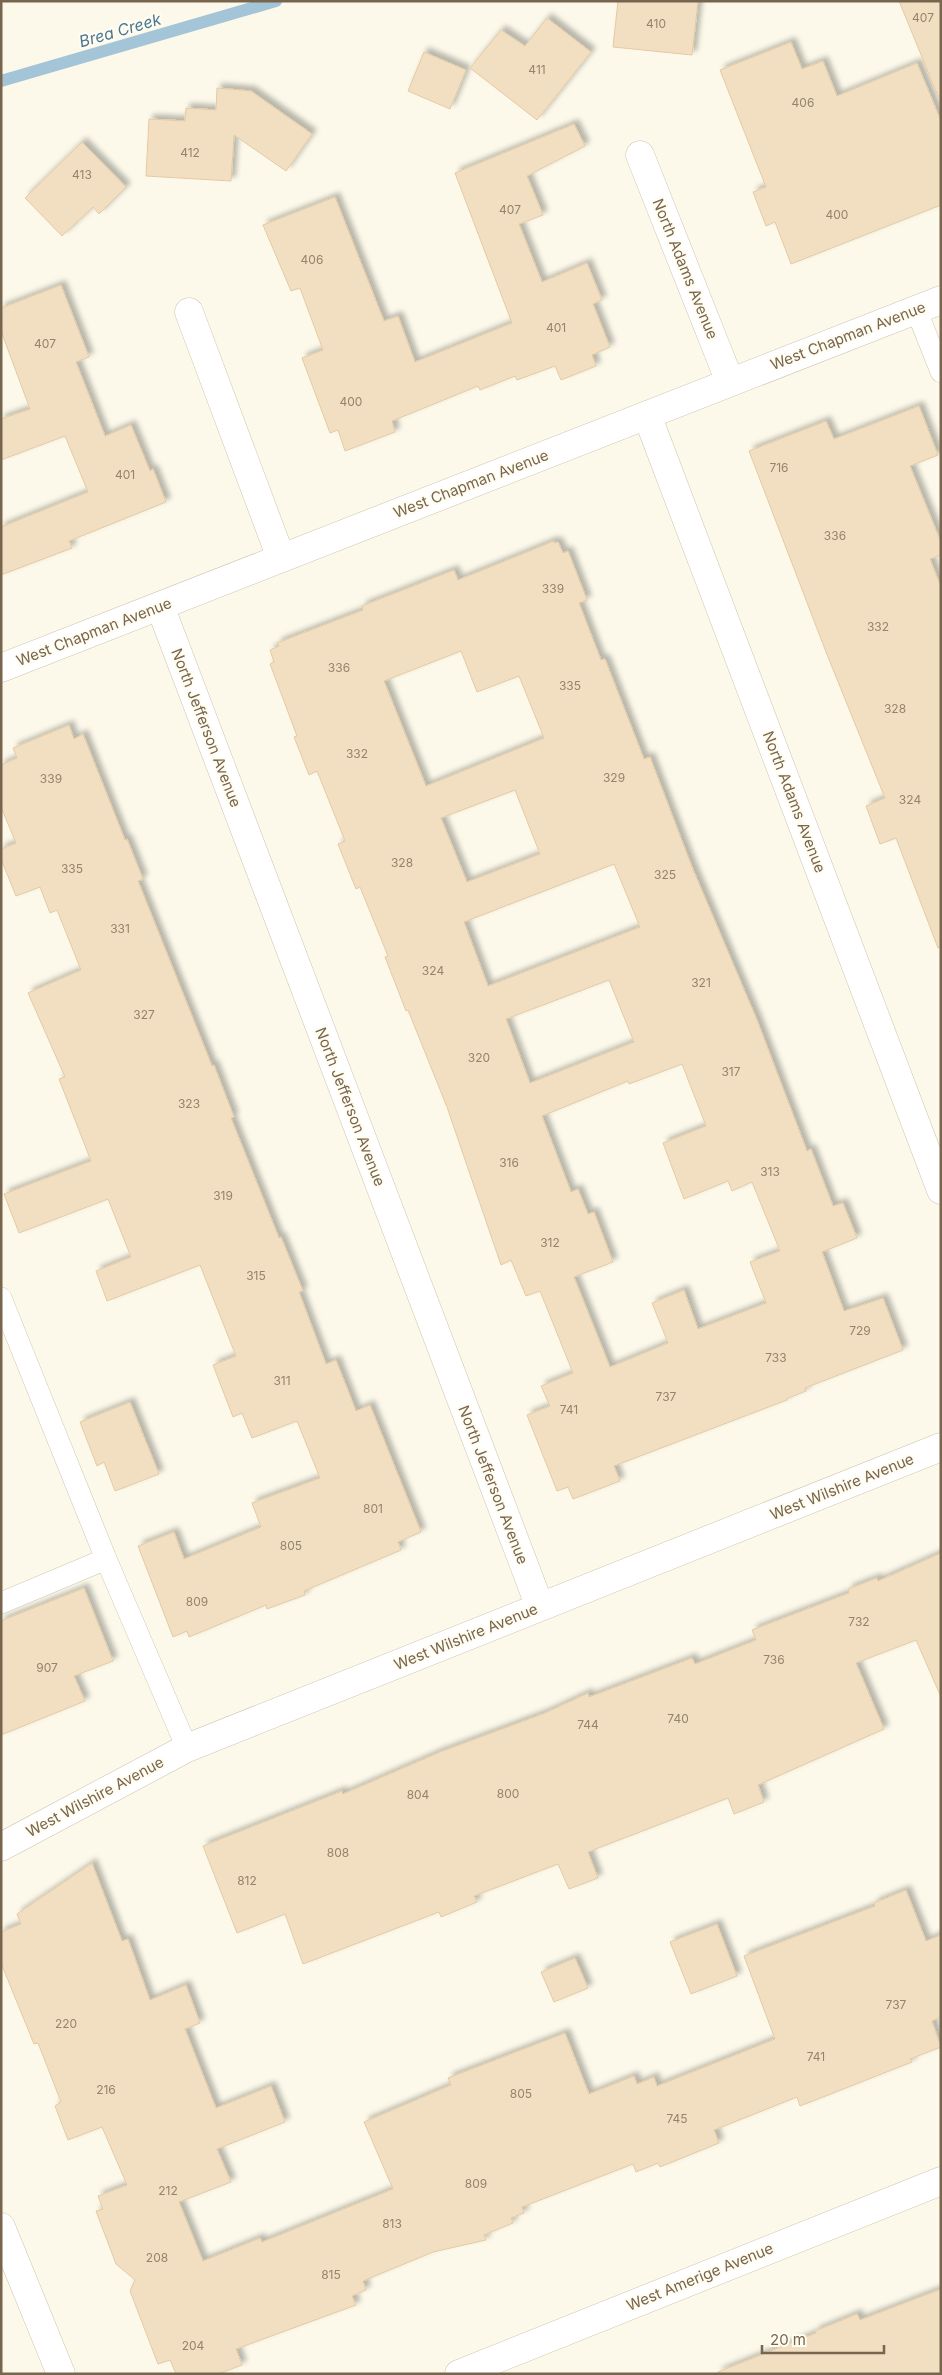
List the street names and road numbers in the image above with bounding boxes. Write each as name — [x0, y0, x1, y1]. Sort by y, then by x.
street label: North Adams Avenue — [649, 196, 722, 342]
street label: West Chapman Avenue — [768, 297, 928, 374]
street label: West Chapman Avenue — [391, 445, 551, 522]
street label: West Chapman Avenue — [14, 593, 174, 670]
street label: North Jefferson Avenue — [167, 646, 246, 810]
street label: North Adams Avenue — [759, 728, 830, 875]
street label: North Jefferson Avenue — [311, 1025, 390, 1189]
street label: North Jefferson Avenue — [454, 1403, 533, 1567]
street label: West Wilshire Avenue — [767, 1449, 916, 1524]
street label: West Wilshire Avenue — [391, 1599, 540, 1674]
street label: West Wilshire Avenue — [23, 1752, 167, 1841]
street label: West Amerige Avenue — [624, 2238, 776, 2315]

